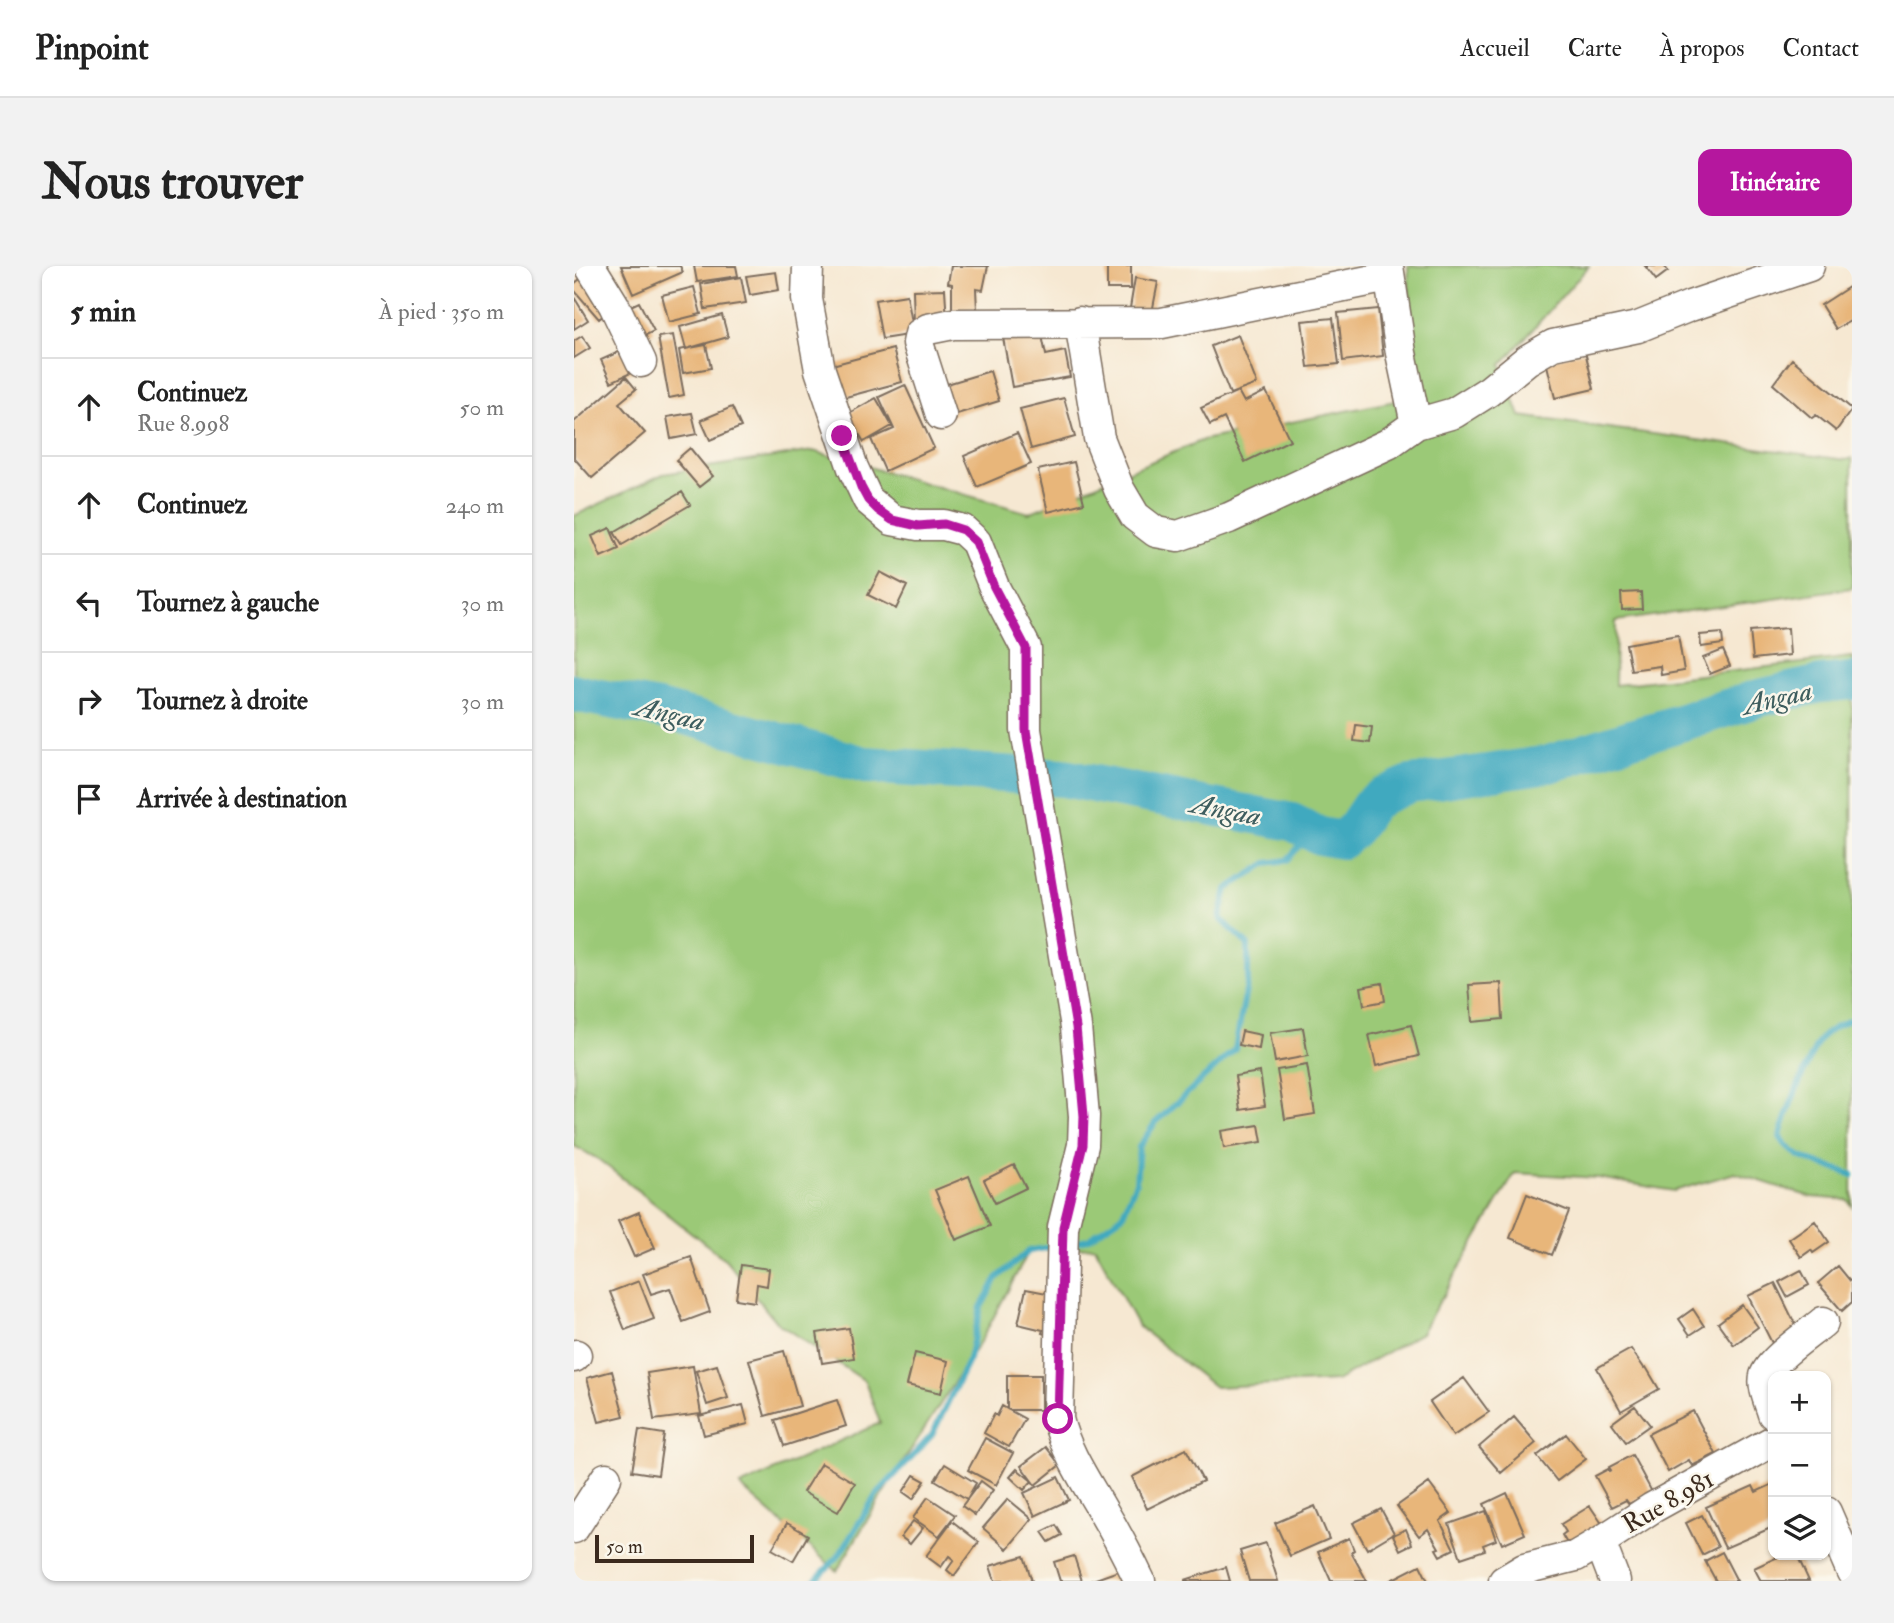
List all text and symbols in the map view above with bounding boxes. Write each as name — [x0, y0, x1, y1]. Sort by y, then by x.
text: Pinpoint — [35, 28, 149, 69]
text: Accueil — [1460, 33, 1530, 64]
text: Carte — [1568, 33, 1622, 64]
text: À propos — [1660, 33, 1745, 64]
text: Contact — [1783, 33, 1859, 64]
button: Itinéraire — [1698, 149, 1852, 216]
text: Nous trouver — [42, 152, 303, 213]
text: 5 min — [70, 293, 136, 330]
text: À pied · 350 m — [379, 297, 504, 326]
text: Continuez — [137, 377, 247, 409]
icon: ahead — [70, 388, 108, 426]
text: 50 m — [460, 393, 504, 422]
text: Rue 8.998 — [137, 409, 229, 438]
route end — [826, 420, 857, 451]
icon: ahead — [70, 486, 108, 524]
text: Continuez — [137, 489, 247, 521]
text: 240 m — [445, 491, 504, 520]
icon: left — [70, 584, 108, 622]
text: Tournez à gauche — [137, 587, 319, 619]
text: 30 m — [461, 589, 504, 618]
water label: Angaa — [1736, 673, 1816, 724]
icon: right — [70, 682, 108, 720]
text: Tournez à droite — [137, 685, 308, 717]
text: 30 m — [461, 687, 504, 716]
water label: Angaa — [628, 689, 708, 739]
icon: arrive — [70, 780, 108, 818]
text: Arrivée à destination — [137, 783, 347, 815]
water label: Angaa — [1185, 786, 1264, 834]
map controls — [1768, 1371, 1831, 1560]
button: + — [1768, 1371, 1831, 1434]
route start — [1042, 1403, 1073, 1434]
button: − — [1768, 1434, 1831, 1497]
street label: Rue 8.981 — [1617, 1463, 1720, 1541]
button: layers — [1768, 1497, 1831, 1560]
scale bar — [595, 1532, 754, 1564]
text: 50 m — [606, 1535, 643, 1559]

